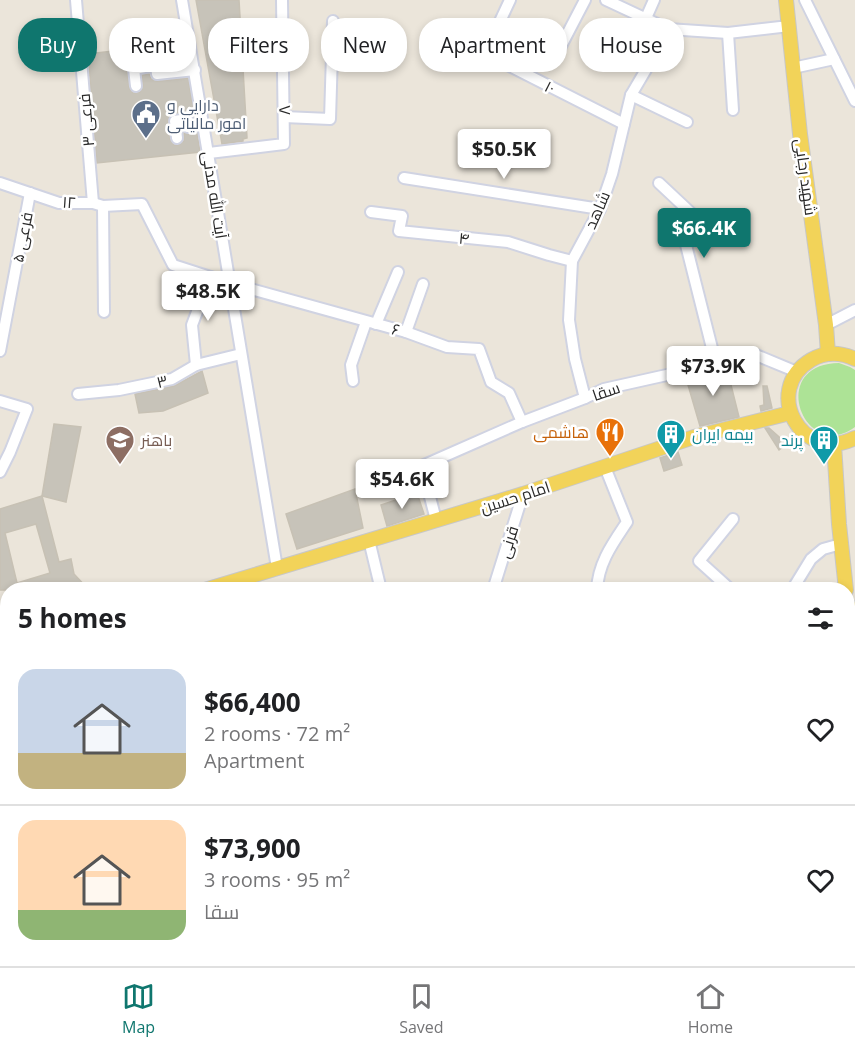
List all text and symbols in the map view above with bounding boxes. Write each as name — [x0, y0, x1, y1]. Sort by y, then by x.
chip: Buy — [18, 18, 97, 72]
chip: Rent — [109, 18, 196, 72]
chip: Filters — [208, 18, 309, 72]
chip: New — [321, 18, 407, 72]
chip: Apartment — [419, 18, 567, 72]
chip: House — [579, 18, 684, 72]
street label: ۱۰ — [541, 75, 559, 99]
street label: فرعی ۳ — [73, 93, 99, 147]
place label: دارایی و امور مالیاتی — [167, 94, 246, 134]
public building icon: دارایی و امور مالیاتی — [130, 98, 162, 140]
street label: ۸ — [273, 105, 295, 115]
pin: $50.5K — [455, 129, 553, 180]
text: $50.5K — [472, 135, 536, 162]
street label: شهید رجایی — [790, 137, 822, 217]
street label: آیت الله مدنی — [197, 150, 233, 241]
street label: شاهد — [579, 188, 615, 232]
street label: ۱۲ — [62, 191, 76, 213]
pin: $66.4K — [655, 208, 753, 259]
street label: فرعی ۵ — [6, 210, 38, 264]
text: $66.4K — [672, 214, 736, 241]
street label: ۴ — [458, 227, 470, 249]
pin: $48.5K — [159, 271, 257, 322]
text: $48.5K — [176, 277, 240, 304]
street label: ۶ — [390, 317, 402, 341]
pin: $73.9K — [664, 346, 762, 397]
text: $73.9K — [681, 352, 745, 379]
street label: ۳ — [154, 369, 170, 393]
street label: سقا — [589, 376, 623, 406]
restaurant icon: هاشمی — [594, 416, 626, 458]
building icon: بیمه ایران — [655, 418, 687, 460]
place label: هاشمی — [533, 421, 589, 443]
place label: بیمه ایران — [692, 423, 754, 445]
school or university icon: باهنر — [104, 424, 136, 466]
building icon: پرند — [808, 424, 840, 466]
place label: باهنر — [140, 429, 172, 451]
place label: پرند — [781, 429, 804, 452]
pin: $54.6K — [353, 459, 451, 510]
text: $54.6K — [370, 465, 434, 492]
street label: امام حسین — [477, 475, 553, 520]
street label: قرنی — [493, 523, 523, 561]
text: 5 homes — [18, 600, 127, 636]
icon: filters — [804, 602, 837, 635]
text: $66,400 — [204, 684, 301, 720]
icon: home — [66, 693, 138, 765]
icon: heart — [804, 713, 837, 746]
text: 2 rooms · 72 m² — [204, 720, 350, 747]
text: Apartment — [204, 747, 304, 774]
text: $73,900 — [204, 830, 301, 866]
icon: home — [66, 844, 138, 916]
icon: heart — [804, 864, 837, 897]
text: 3 rooms · 95 m² — [204, 866, 350, 893]
text: سقا — [204, 898, 239, 925]
tab: Map — [122, 980, 155, 1038]
tab: Saved — [399, 980, 444, 1038]
tab: Home — [688, 980, 733, 1038]

